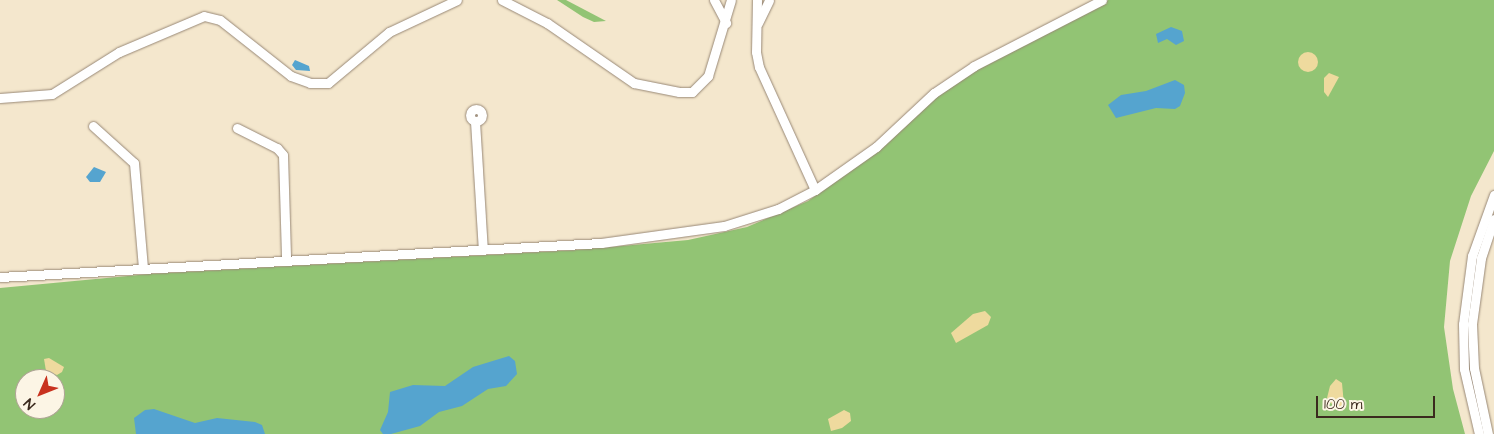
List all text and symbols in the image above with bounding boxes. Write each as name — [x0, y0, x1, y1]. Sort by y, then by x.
north arrow — [15, 369, 65, 419]
scale bar — [1319, 386, 1438, 418]
text: N — [20, 394, 40, 414]
text: 100 m — [1324, 394, 1363, 415]

